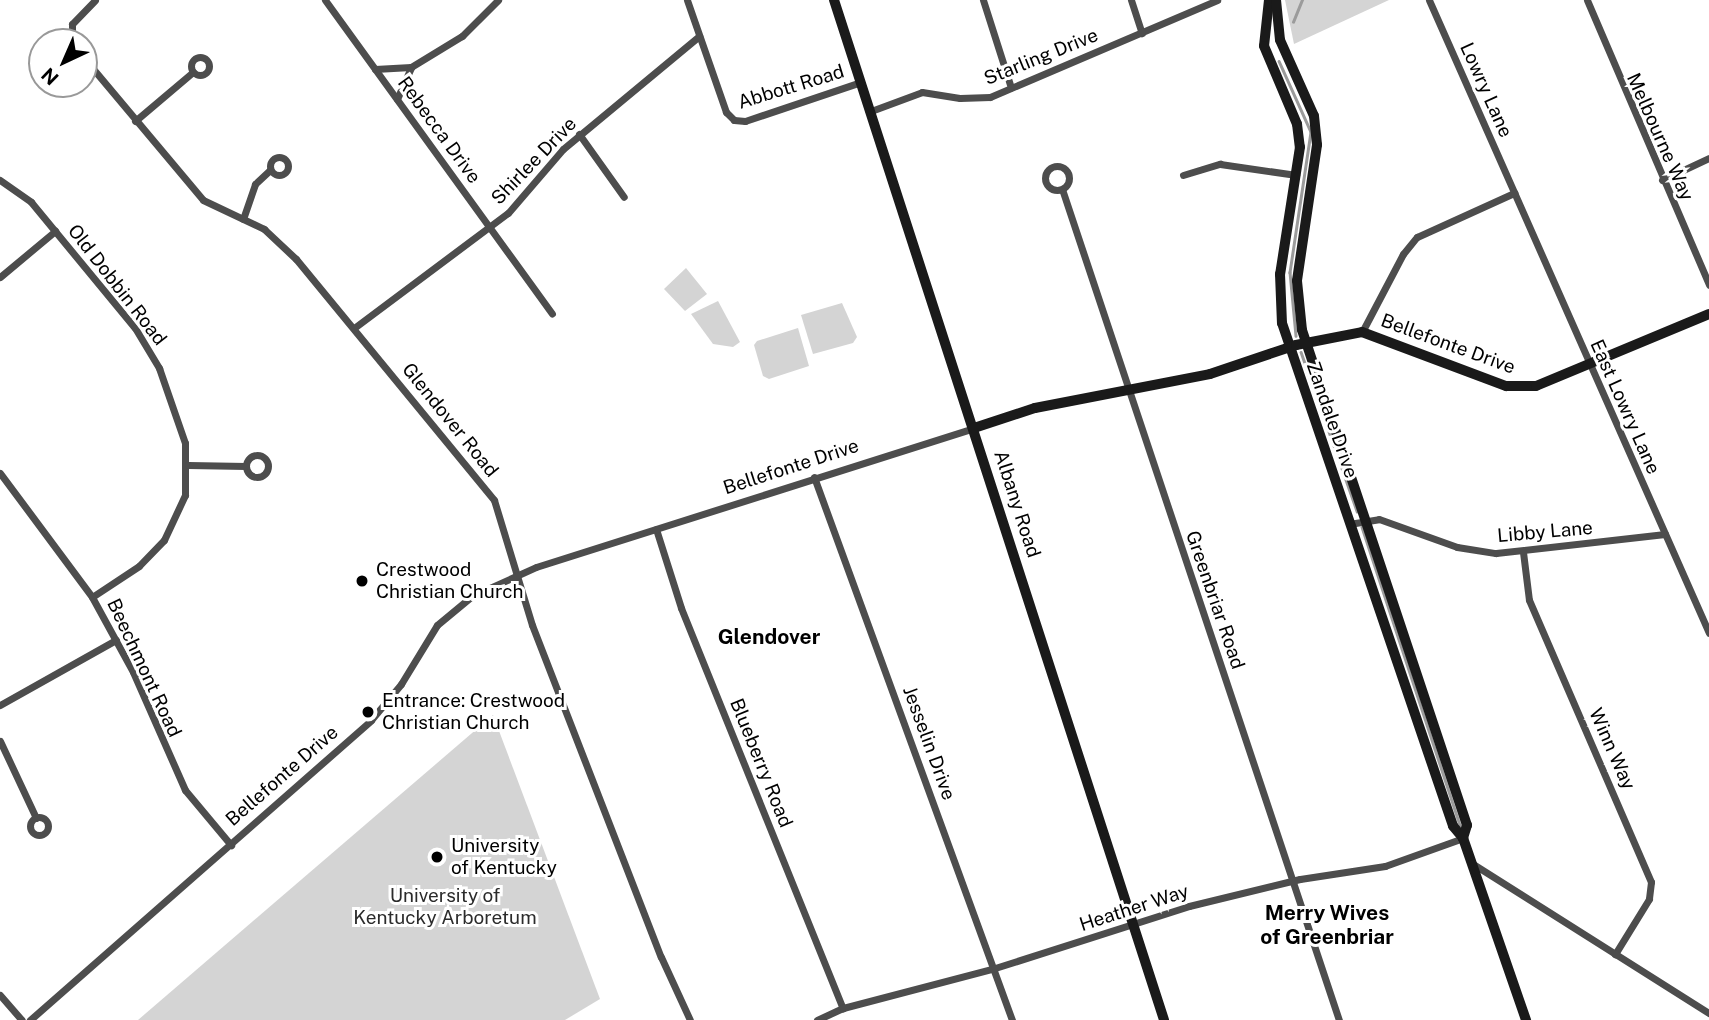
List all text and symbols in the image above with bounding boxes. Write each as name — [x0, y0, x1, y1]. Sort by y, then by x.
street label: Starling Drive — [981, 24, 1101, 90]
north arrow — [28, 28, 98, 98]
street label: Lowry Lane — [1455, 39, 1517, 141]
street label: Abbott Road — [735, 60, 847, 114]
text: N — [37, 64, 63, 90]
street label: Melbourne Way — [1622, 69, 1698, 205]
street label: Rebecca Drive — [393, 72, 485, 188]
street label: Shirlee Drive — [487, 113, 581, 209]
street label: Old Dobbin Road — [63, 220, 171, 350]
street label: Bellefonte Drive — [1378, 309, 1518, 379]
street label: East Lowry Lane — [1585, 336, 1665, 478]
street label: Glendover Road — [397, 358, 503, 482]
street label: Zandale Drive — [1301, 359, 1363, 481]
street label: Bellefonte Drive — [720, 434, 862, 500]
street label: Albany Road — [989, 448, 1045, 560]
street label: Libby Lane — [1496, 516, 1594, 548]
street label: Greenbriar Road — [1181, 528, 1249, 672]
place label: Crestwood Christian Church — [376, 559, 523, 603]
marker: Crestwood Christian Church — [354, 573, 370, 589]
street label: Beechmont Road — [102, 595, 186, 741]
district label: Glendover — [718, 624, 820, 650]
street label: Jesselin Drive — [898, 683, 960, 803]
place label: Entrance: Crestwood Christian Church — [382, 690, 565, 734]
street label: Blueberry Road — [725, 695, 797, 831]
marker: Entrance: Crestwood Christian Church — [360, 704, 376, 720]
street label: Winn Way — [1584, 705, 1640, 793]
street label: Bellefonte Drive — [221, 721, 343, 831]
place label: University of Kentucky — [451, 835, 557, 879]
marker: University of Kentucky — [429, 849, 445, 865]
street label: Heather Way — [1076, 880, 1192, 936]
park label: University of Kentucky Arboretum — [353, 885, 537, 929]
district label: Merry Wives of Greenbriar — [1260, 900, 1394, 950]

